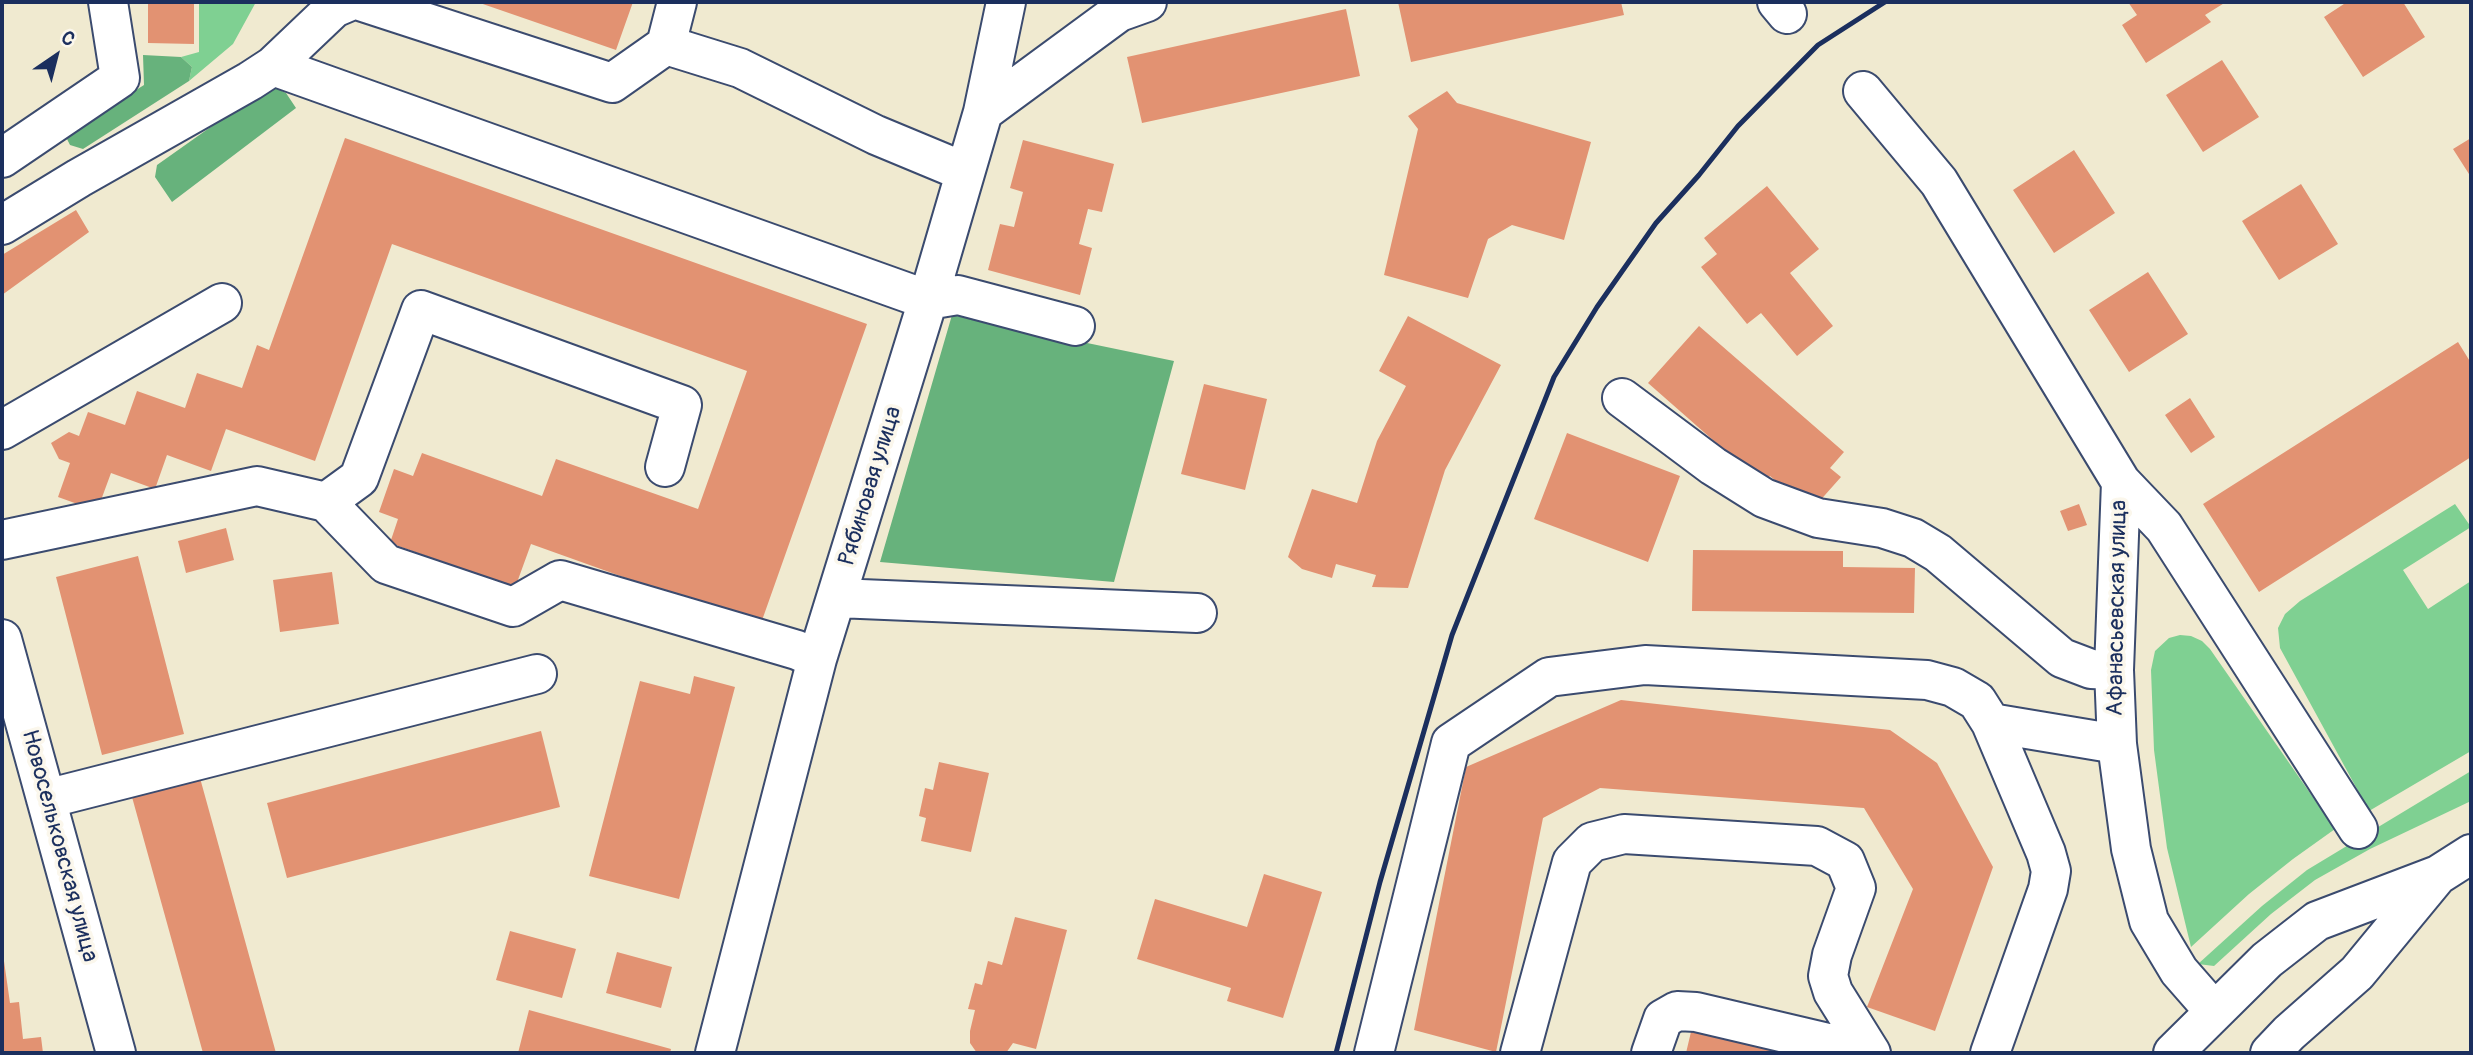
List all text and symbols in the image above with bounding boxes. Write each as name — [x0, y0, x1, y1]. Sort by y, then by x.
north arrow — [21, 21, 91, 91]
text: С — [56, 26, 80, 52]
street label: Рябиновая улица — [834, 403, 908, 569]
street label: Афанасьевская улица — [2102, 500, 2134, 716]
street label: Новосельковская улица — [15, 727, 103, 965]

